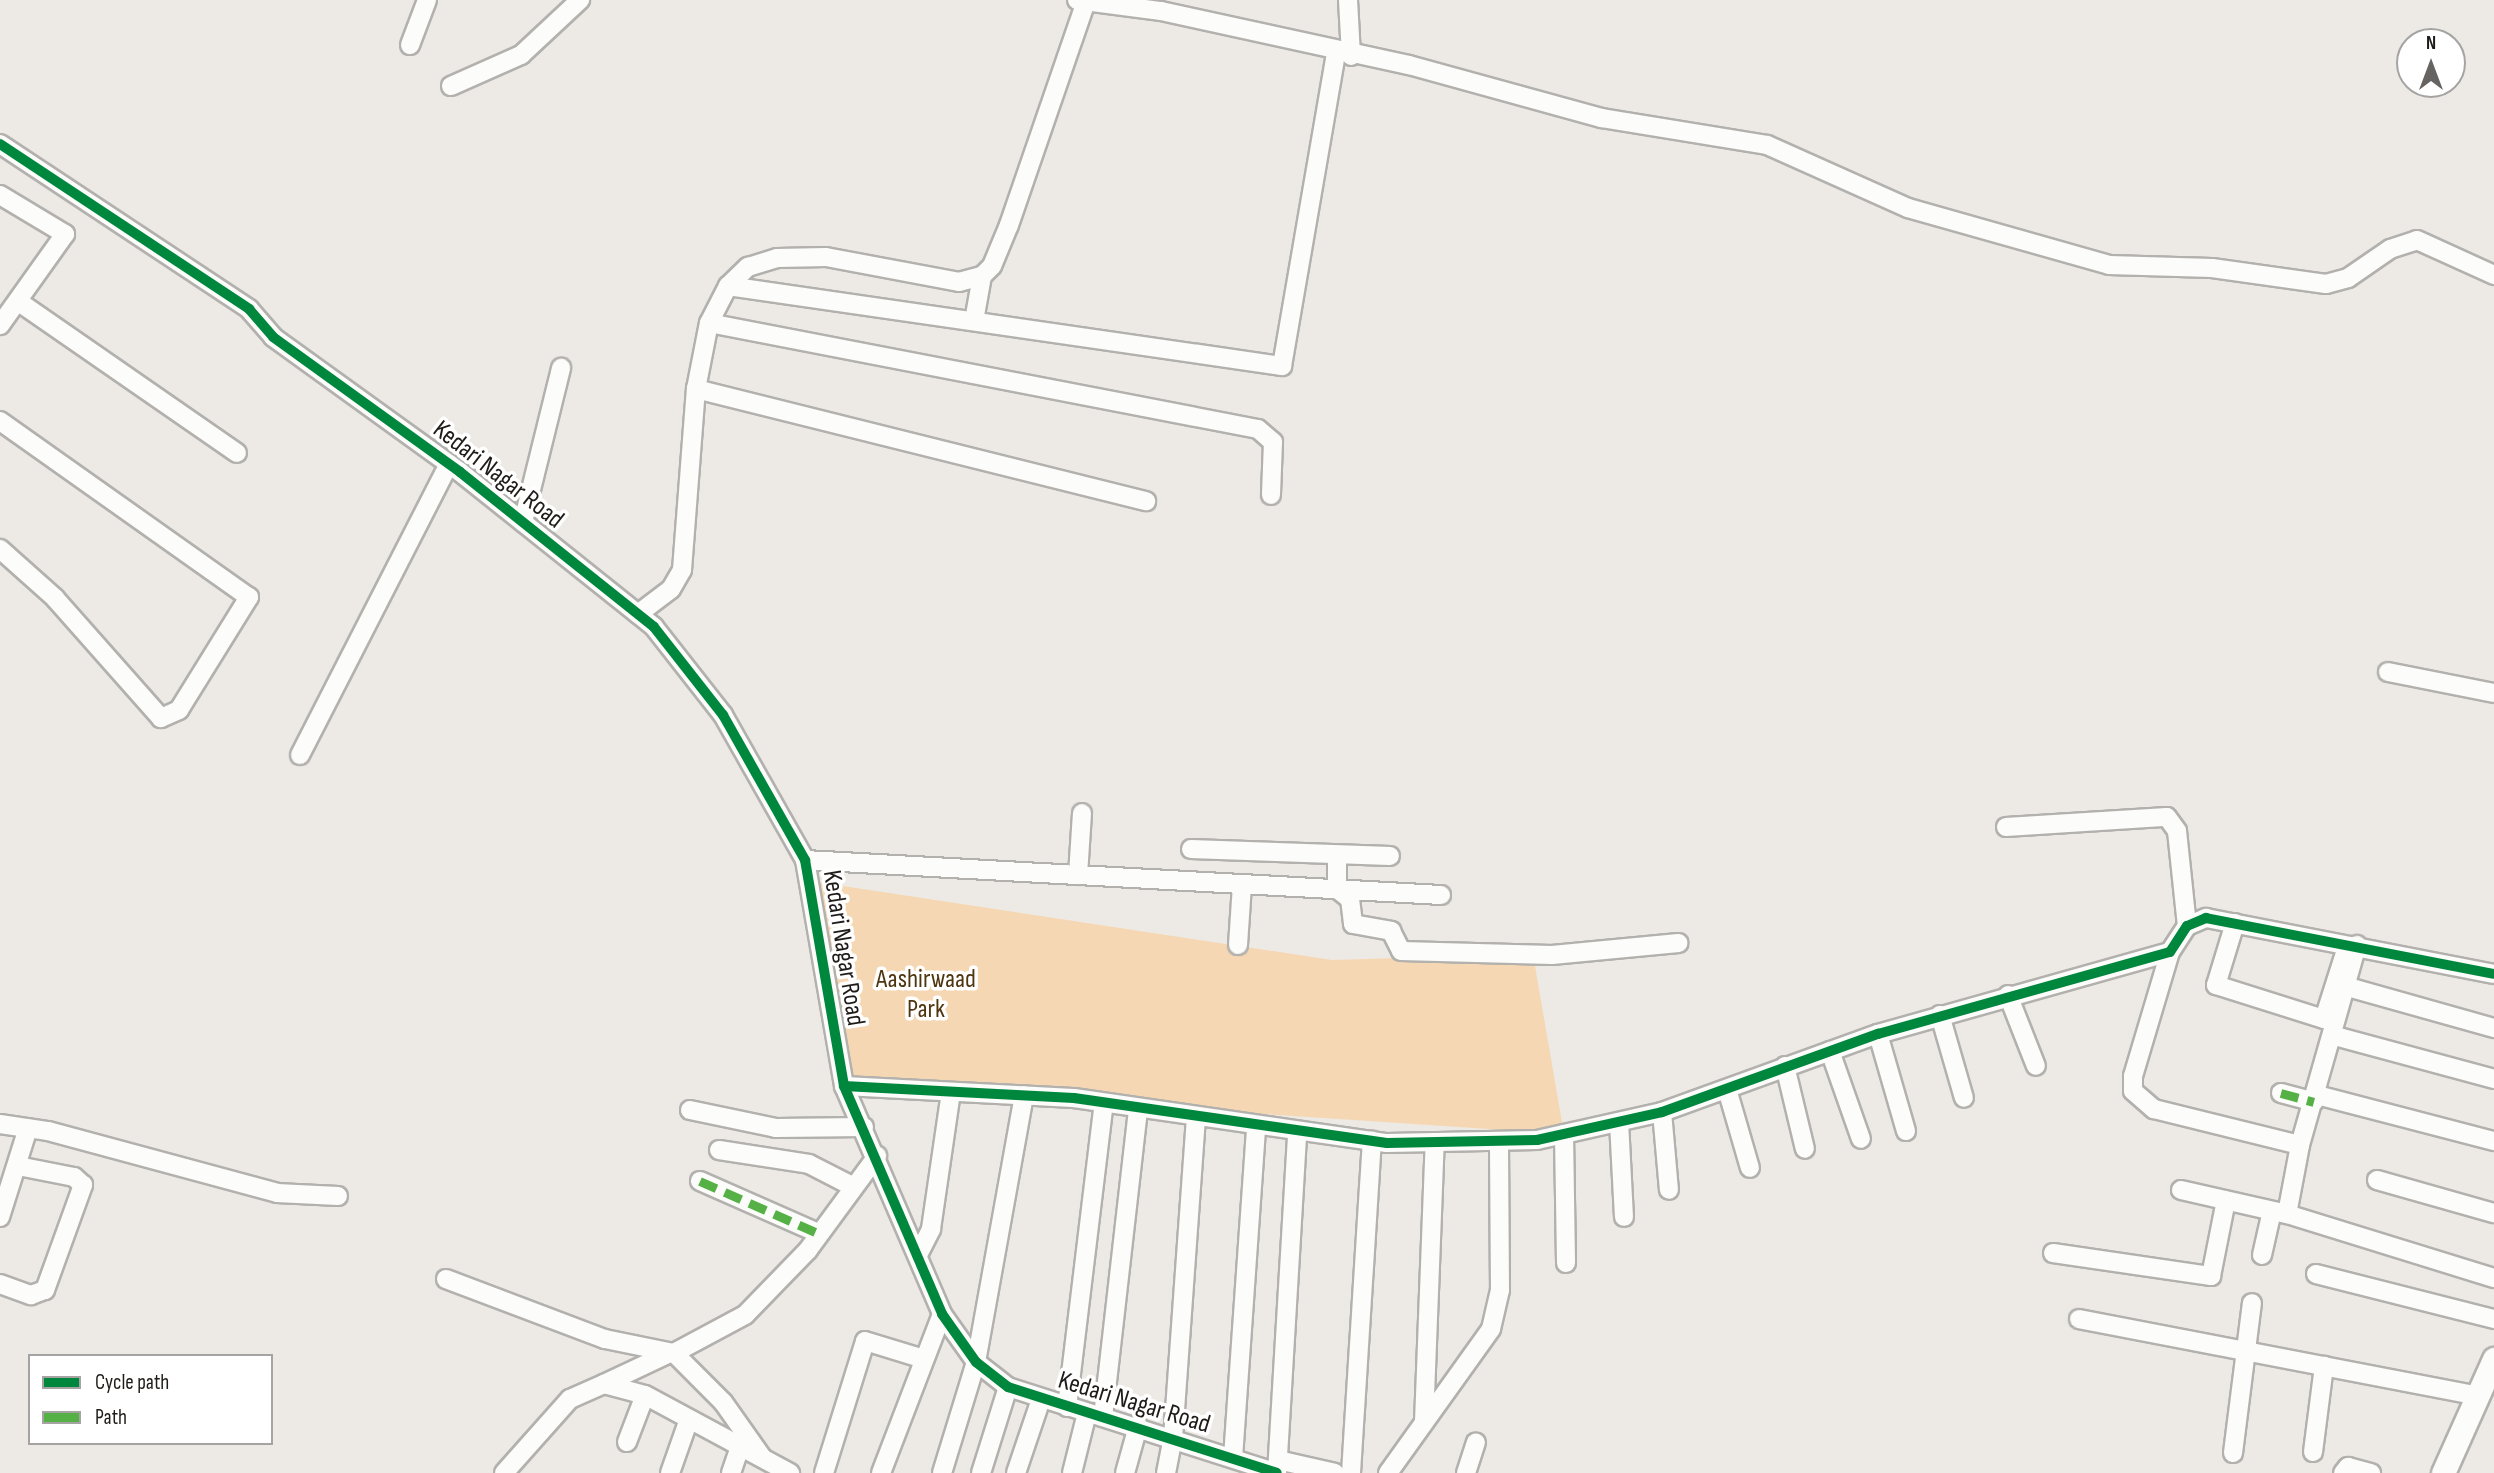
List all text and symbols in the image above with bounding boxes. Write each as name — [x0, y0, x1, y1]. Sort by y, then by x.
north arrow — [2396, 28, 2466, 98]
text: N — [2426, 32, 2436, 55]
street label: Kedari Nagar Road — [426, 414, 570, 536]
street label: Kedari Nagar Road — [815, 868, 871, 1028]
park label: Aashirwaad Park — [876, 964, 976, 1026]
legend — [28, 1354, 273, 1445]
street label: Kedari Nagar Road — [1054, 1365, 1214, 1441]
text: Cycle path — [95, 1370, 169, 1395]
text: Path — [95, 1405, 127, 1430]

